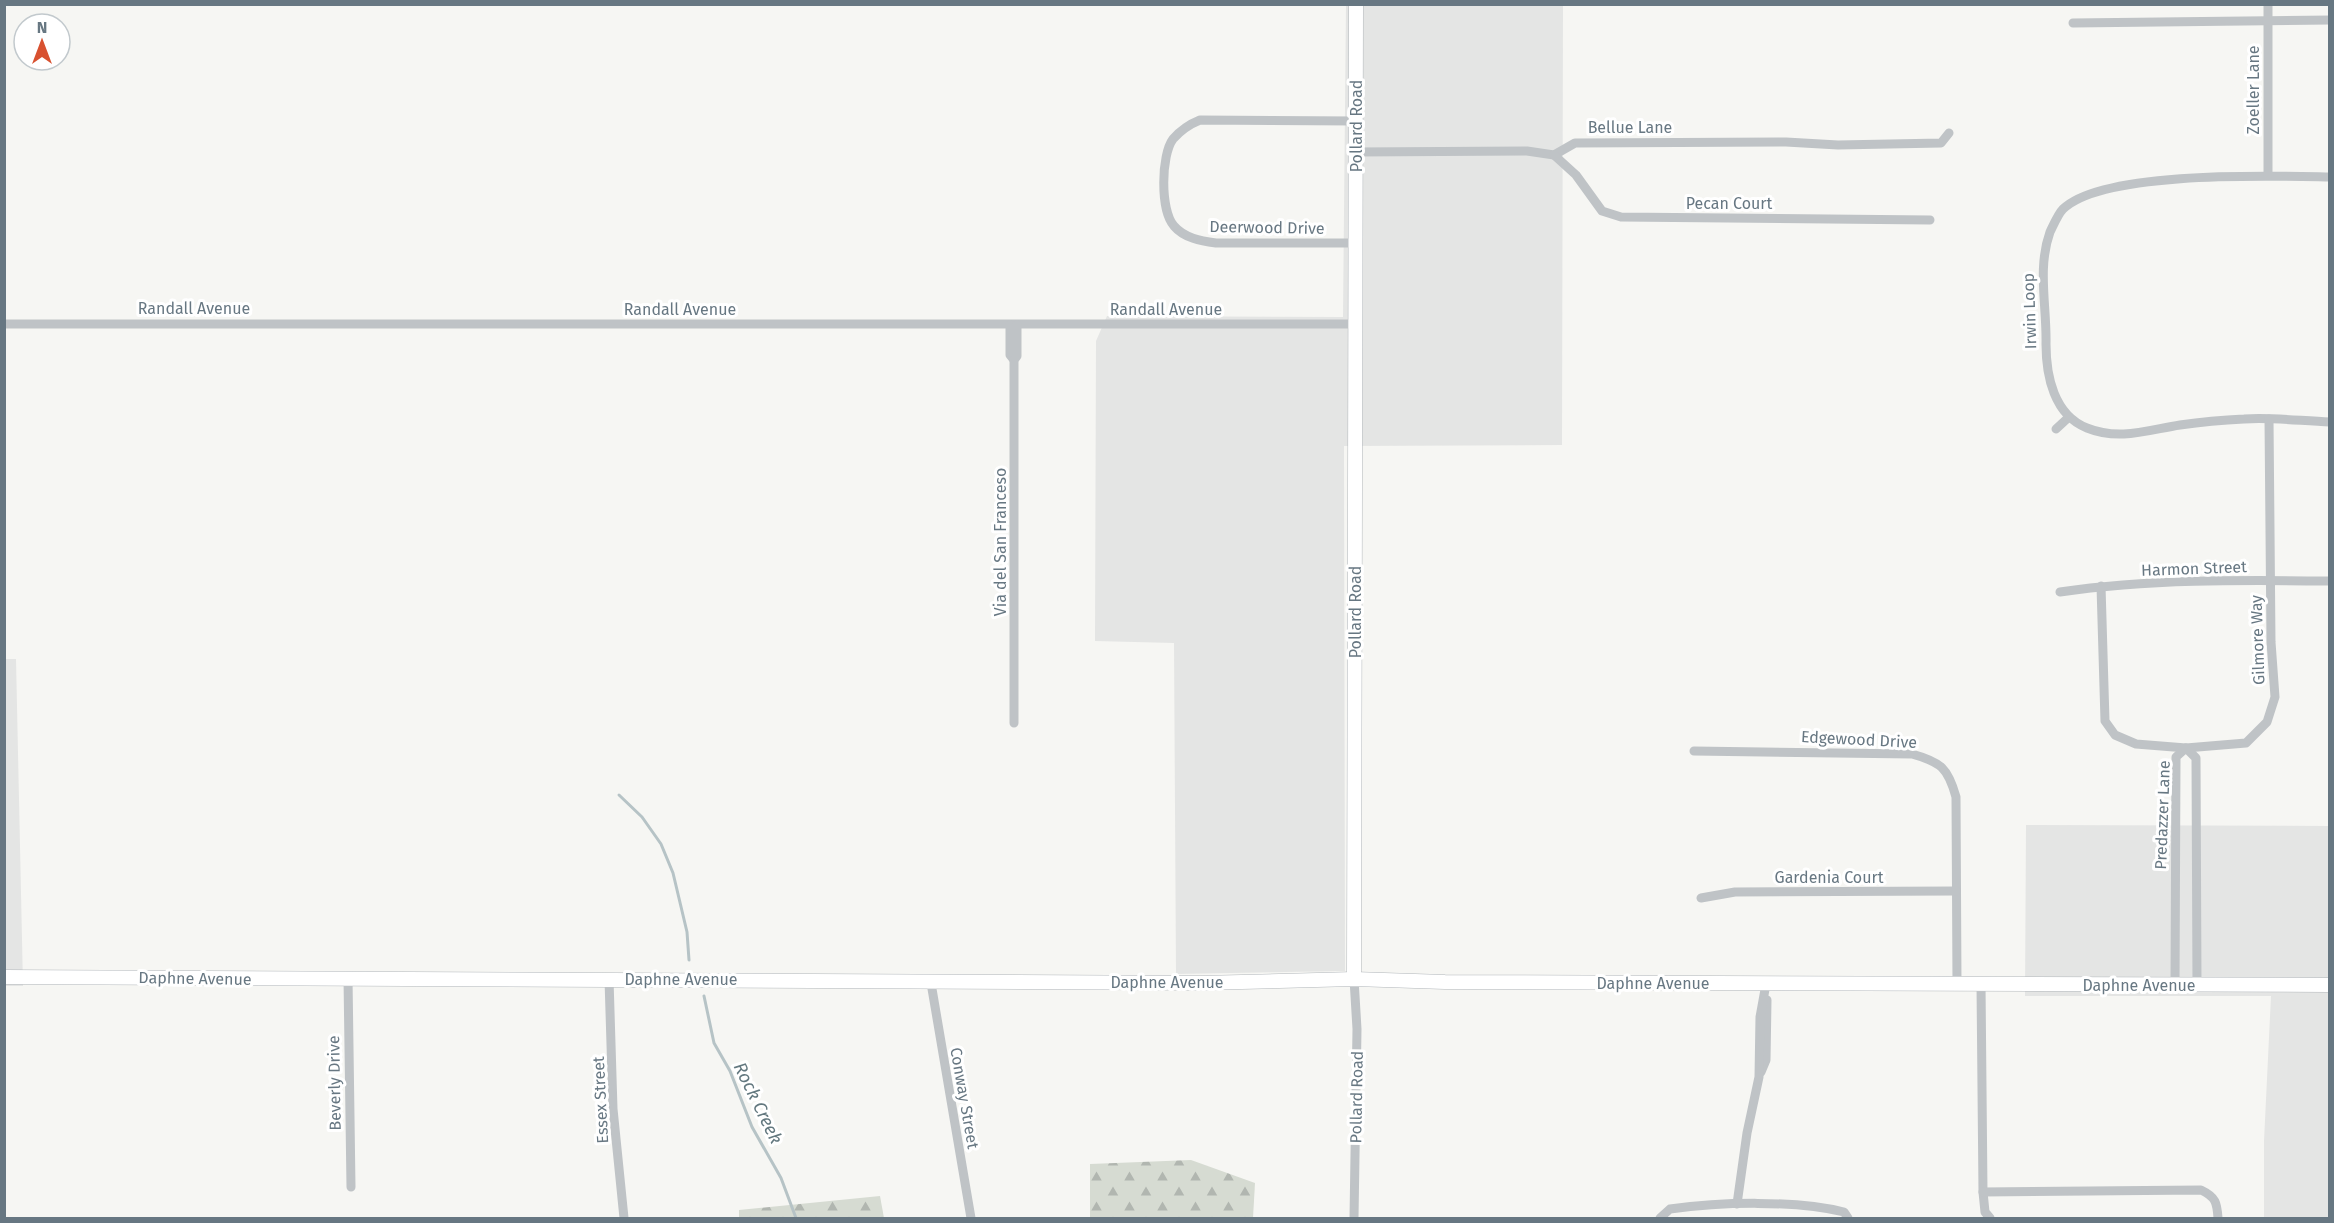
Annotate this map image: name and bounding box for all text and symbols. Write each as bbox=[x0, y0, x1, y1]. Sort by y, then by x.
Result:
north arrow bbox=[12, 12, 72, 72]
text: N bbox=[37, 18, 47, 37]
street label: Zoeller Lane bbox=[2244, 45, 2263, 135]
street label: Pollard Road bbox=[1347, 80, 1366, 172]
street label: Bellue Lane bbox=[1588, 118, 1672, 137]
street label: Pecan Court bbox=[1686, 194, 1773, 213]
street label: Deerwood Drive bbox=[1209, 217, 1325, 238]
street label: Irwin Loop bbox=[2019, 273, 2040, 349]
street label: Randall Avenue bbox=[138, 299, 250, 318]
street label: Randall Avenue bbox=[624, 300, 736, 319]
street label: Randall Avenue bbox=[1110, 300, 1222, 319]
street label: Via del San Franceso bbox=[991, 468, 1010, 616]
street label: Harmon Street bbox=[2141, 557, 2247, 580]
street label: Pollard Road bbox=[1346, 566, 1365, 658]
street label: Gilmore Way bbox=[2246, 595, 2269, 685]
street label: Edgewood Drive bbox=[1801, 727, 1917, 752]
street label: Predazzer Lane bbox=[2151, 760, 2174, 870]
street label: Gardenia Court bbox=[1775, 868, 1884, 887]
street label: Daphne Avenue bbox=[138, 968, 252, 989]
street label: Daphne Avenue bbox=[624, 970, 738, 989]
street label: Daphne Avenue bbox=[1110, 973, 1224, 992]
street label: Daphne Avenue bbox=[1596, 974, 1710, 993]
street label: Daphne Avenue bbox=[2082, 976, 2196, 995]
street label: Beverly Drive bbox=[324, 1035, 345, 1131]
street label: Conway Street bbox=[946, 1046, 983, 1150]
street label: Pollard Road bbox=[1346, 1051, 1367, 1143]
street label: Essex Street bbox=[589, 1056, 612, 1144]
water label: Rock Creek bbox=[729, 1059, 787, 1148]

